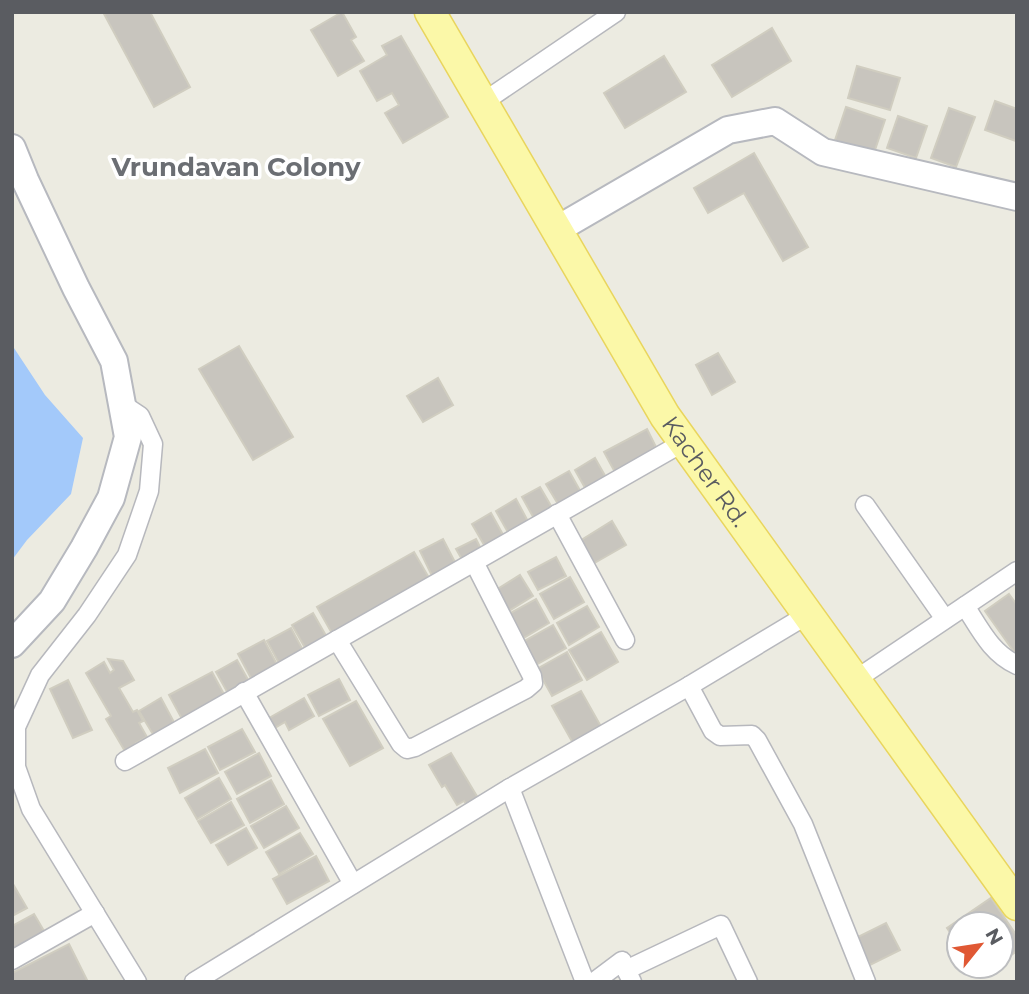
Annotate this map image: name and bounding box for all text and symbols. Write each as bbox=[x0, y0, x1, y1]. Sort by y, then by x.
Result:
district label: Vrundavan Colony bbox=[110, 151, 361, 183]
street label: Kacher Rd. bbox=[656, 410, 755, 532]
north arrow bbox=[945, 910, 1015, 980]
text: N bbox=[980, 924, 1008, 949]

